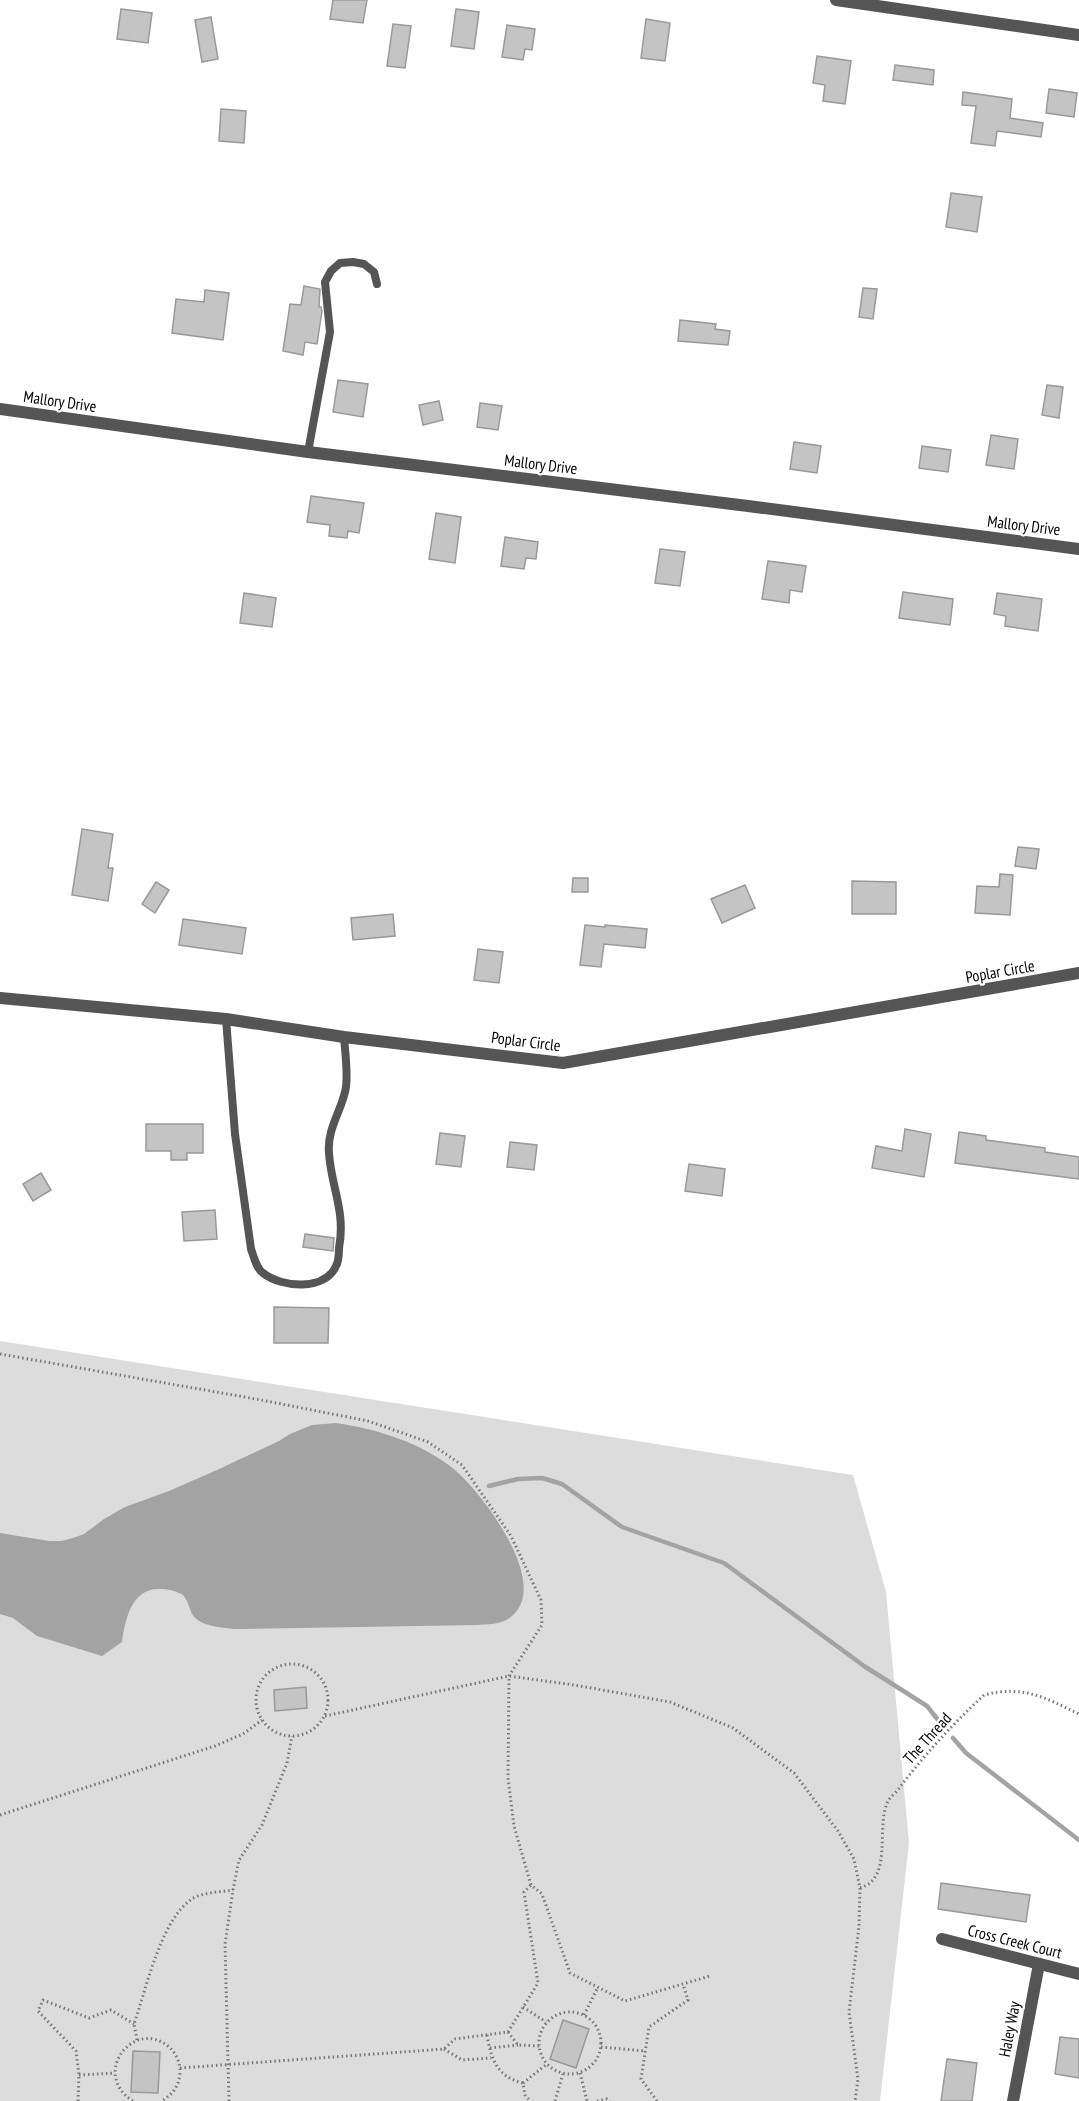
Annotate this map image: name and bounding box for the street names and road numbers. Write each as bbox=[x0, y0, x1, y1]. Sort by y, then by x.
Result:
street label: Mallory Drive bbox=[22, 386, 98, 416]
street label: Mallory Drive bbox=[503, 450, 579, 478]
street label: Mallory Drive bbox=[986, 511, 1062, 539]
street label: Poplar Circle bbox=[964, 955, 1036, 987]
street label: Poplar Circle bbox=[490, 1027, 562, 1055]
street label: The Thread bbox=[899, 1708, 955, 1768]
street label: Cross Creek Court bbox=[966, 1920, 1065, 1963]
street label: Haley Way bbox=[994, 1999, 1024, 2059]

